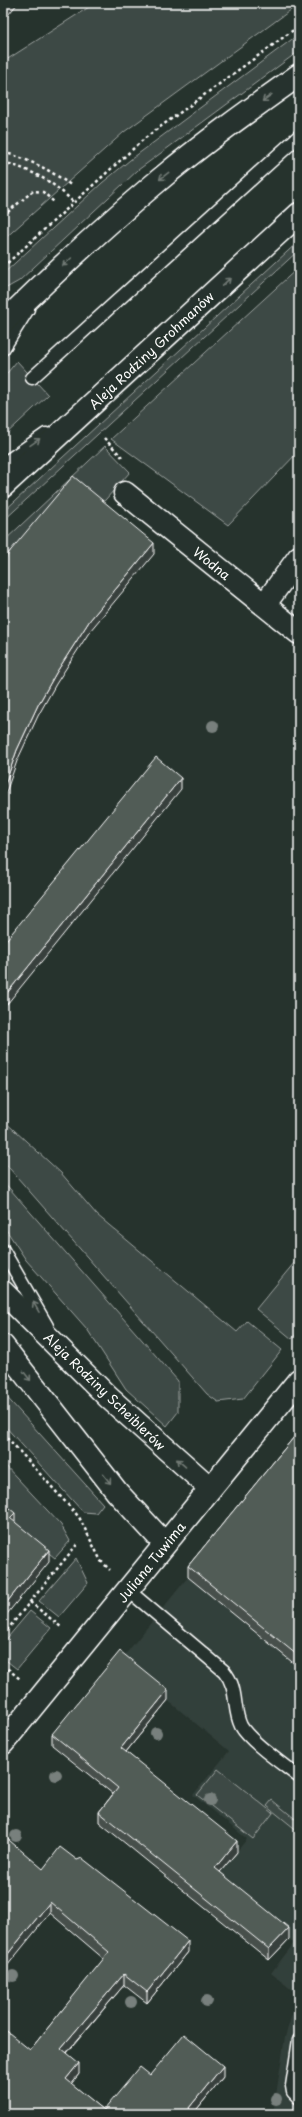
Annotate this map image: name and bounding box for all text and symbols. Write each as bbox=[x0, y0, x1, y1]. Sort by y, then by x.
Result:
one-way arrow bbox=[262, 93, 273, 102]
one-way arrow bbox=[158, 172, 169, 180]
one-way arrow bbox=[61, 258, 72, 267]
one-way arrow bbox=[221, 277, 231, 286]
street label: Aleja Rodziny Grohmanów bbox=[84, 287, 218, 413]
one-way arrow bbox=[29, 438, 40, 446]
street label: Wodna bbox=[189, 542, 235, 585]
one-way arrow bbox=[32, 1301, 40, 1313]
street label: Aleja Rodziny Scheiblerów bbox=[40, 1328, 170, 1454]
one-way arrow bbox=[23, 1371, 31, 1382]
one-way arrow bbox=[176, 1458, 186, 1467]
one-way arrow bbox=[103, 1473, 111, 1484]
street label: Juliana Tuwima bbox=[112, 1517, 190, 1606]

